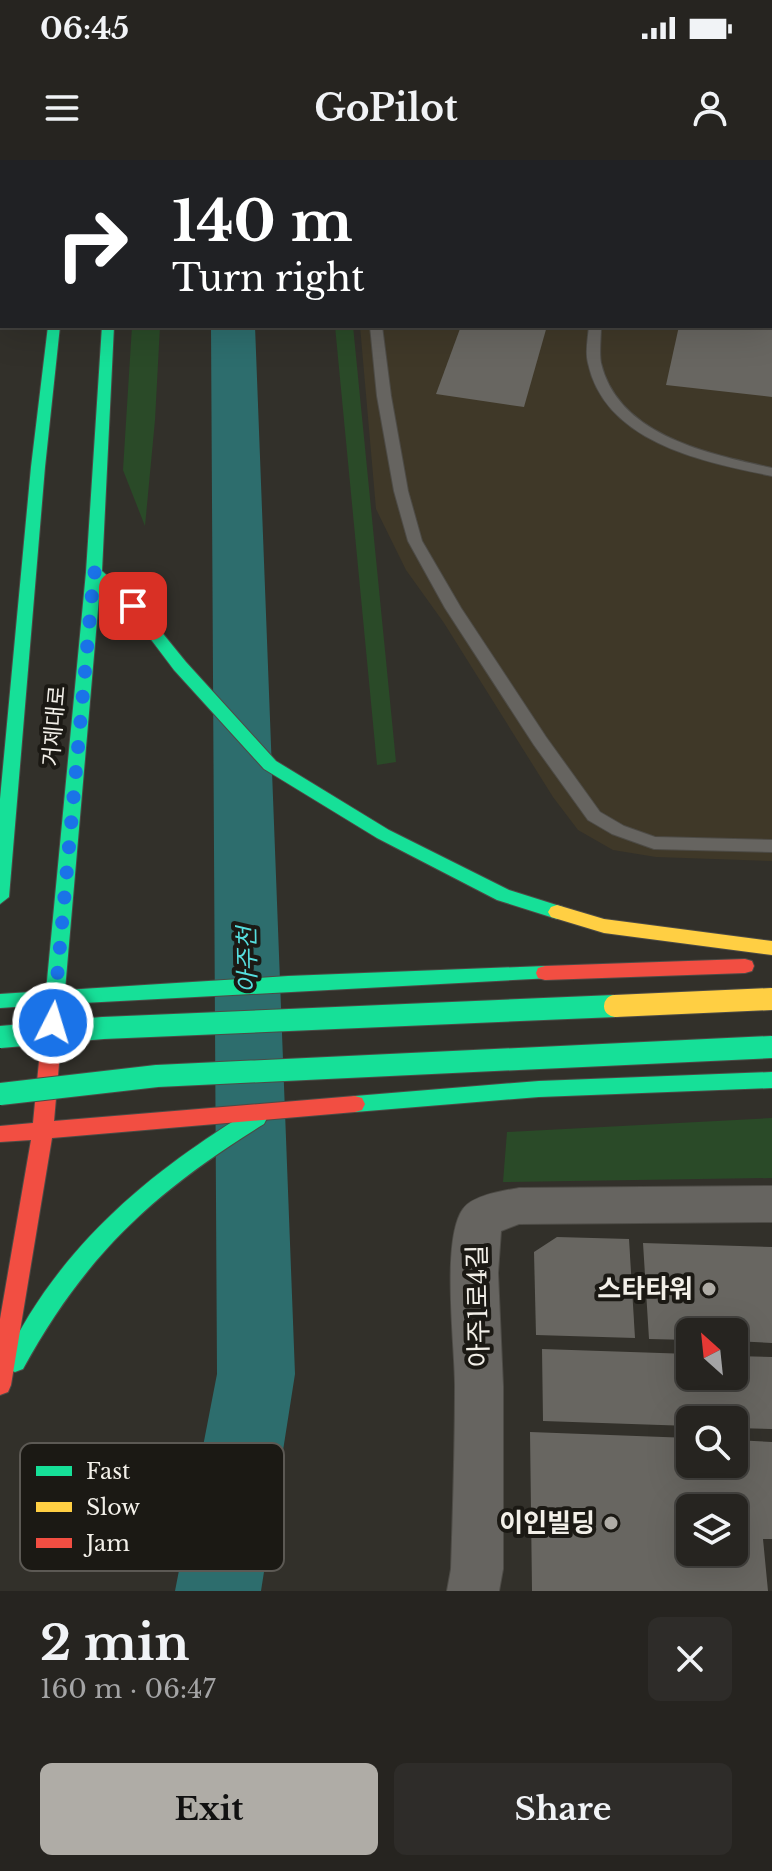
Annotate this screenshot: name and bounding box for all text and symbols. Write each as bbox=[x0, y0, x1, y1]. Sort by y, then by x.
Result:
text: 06:45 bbox=[40, 10, 129, 47]
icon: menu bbox=[40, 86, 84, 130]
text: GoPilot bbox=[314, 86, 458, 131]
icon: person bbox=[688, 86, 732, 130]
text: 140 m bbox=[172, 187, 353, 256]
icon: right bbox=[40, 192, 144, 296]
text: Turn right bbox=[172, 256, 365, 301]
pin bbox=[99, 572, 167, 640]
icon: arrive bbox=[111, 584, 155, 628]
street label: 거제대로 bbox=[37, 684, 71, 768]
water label: 아주천 bbox=[232, 924, 262, 993]
position arrow bbox=[11, 981, 95, 1065]
street label: 아주1로4길 bbox=[461, 1244, 495, 1368]
place label: 스타타워 bbox=[597, 1273, 693, 1305]
marker: 스타타워 bbox=[700, 1280, 718, 1298]
north arrow bbox=[676, 1318, 748, 1390]
map controls bbox=[676, 1318, 748, 1566]
button: search bbox=[676, 1406, 748, 1478]
legend bbox=[20, 1443, 284, 1571]
text: Fast bbox=[86, 1458, 131, 1485]
text: Slow bbox=[86, 1494, 140, 1521]
button: layers bbox=[676, 1494, 748, 1566]
place label: 이인빌딩 bbox=[499, 1507, 595, 1539]
marker: 이인빌딩 bbox=[602, 1514, 620, 1532]
text: Jam bbox=[83, 1530, 130, 1557]
text: 2 min bbox=[40, 1613, 189, 1673]
button: close bbox=[648, 1617, 732, 1701]
text: 160 m · 06:47 bbox=[40, 1673, 216, 1705]
button: Exit bbox=[40, 1763, 378, 1855]
button: Share bbox=[394, 1763, 732, 1855]

